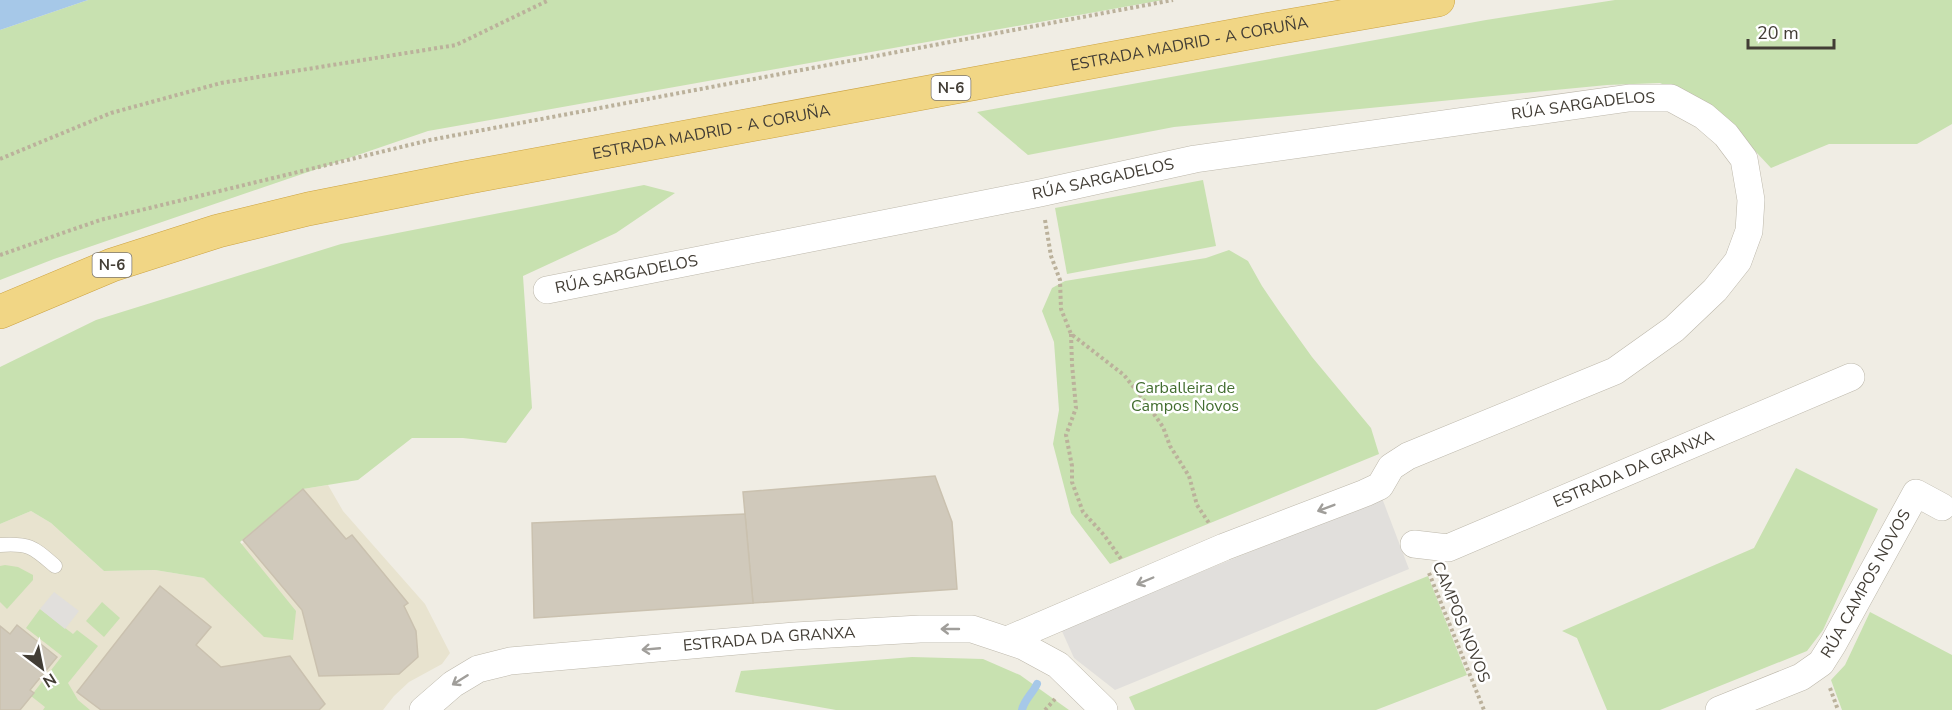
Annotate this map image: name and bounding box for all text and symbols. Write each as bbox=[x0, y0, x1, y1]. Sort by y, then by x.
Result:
street label: ESTRADA MADRID - A CORUÑA bbox=[1068, 12, 1310, 77]
scale bar bbox=[1748, 12, 1834, 50]
text: 20 m bbox=[1757, 21, 1799, 45]
road number: N-6 bbox=[932, 76, 970, 100]
street label: RÚA SARGADELOS bbox=[1510, 86, 1655, 125]
street label: ESTRADA MADRID - A CORUÑA bbox=[591, 99, 832, 165]
street label: RÚA SARGADELOS bbox=[1030, 153, 1176, 205]
street label: RÚA SARGADELOS bbox=[553, 250, 700, 299]
road number: N-6 bbox=[92, 253, 132, 277]
park label: Carballeira de Campos Novos bbox=[1131, 377, 1239, 417]
street label: ESTRADA DA GRANXA bbox=[1550, 425, 1718, 513]
one-way arrow bbox=[1317, 504, 1336, 515]
street label: RÚA CAMPOS NOVOS bbox=[1816, 505, 1916, 662]
street label: CAMPOS NOVOS bbox=[1427, 558, 1495, 686]
one-way arrow bbox=[1136, 576, 1155, 587]
street label: ESTRADA DA GRANXA bbox=[682, 622, 856, 657]
one-way arrow bbox=[940, 623, 960, 635]
north arrow bbox=[12, 638, 72, 698]
one-way arrow bbox=[641, 644, 661, 655]
text: N bbox=[39, 667, 60, 692]
one-way arrow bbox=[452, 674, 469, 686]

